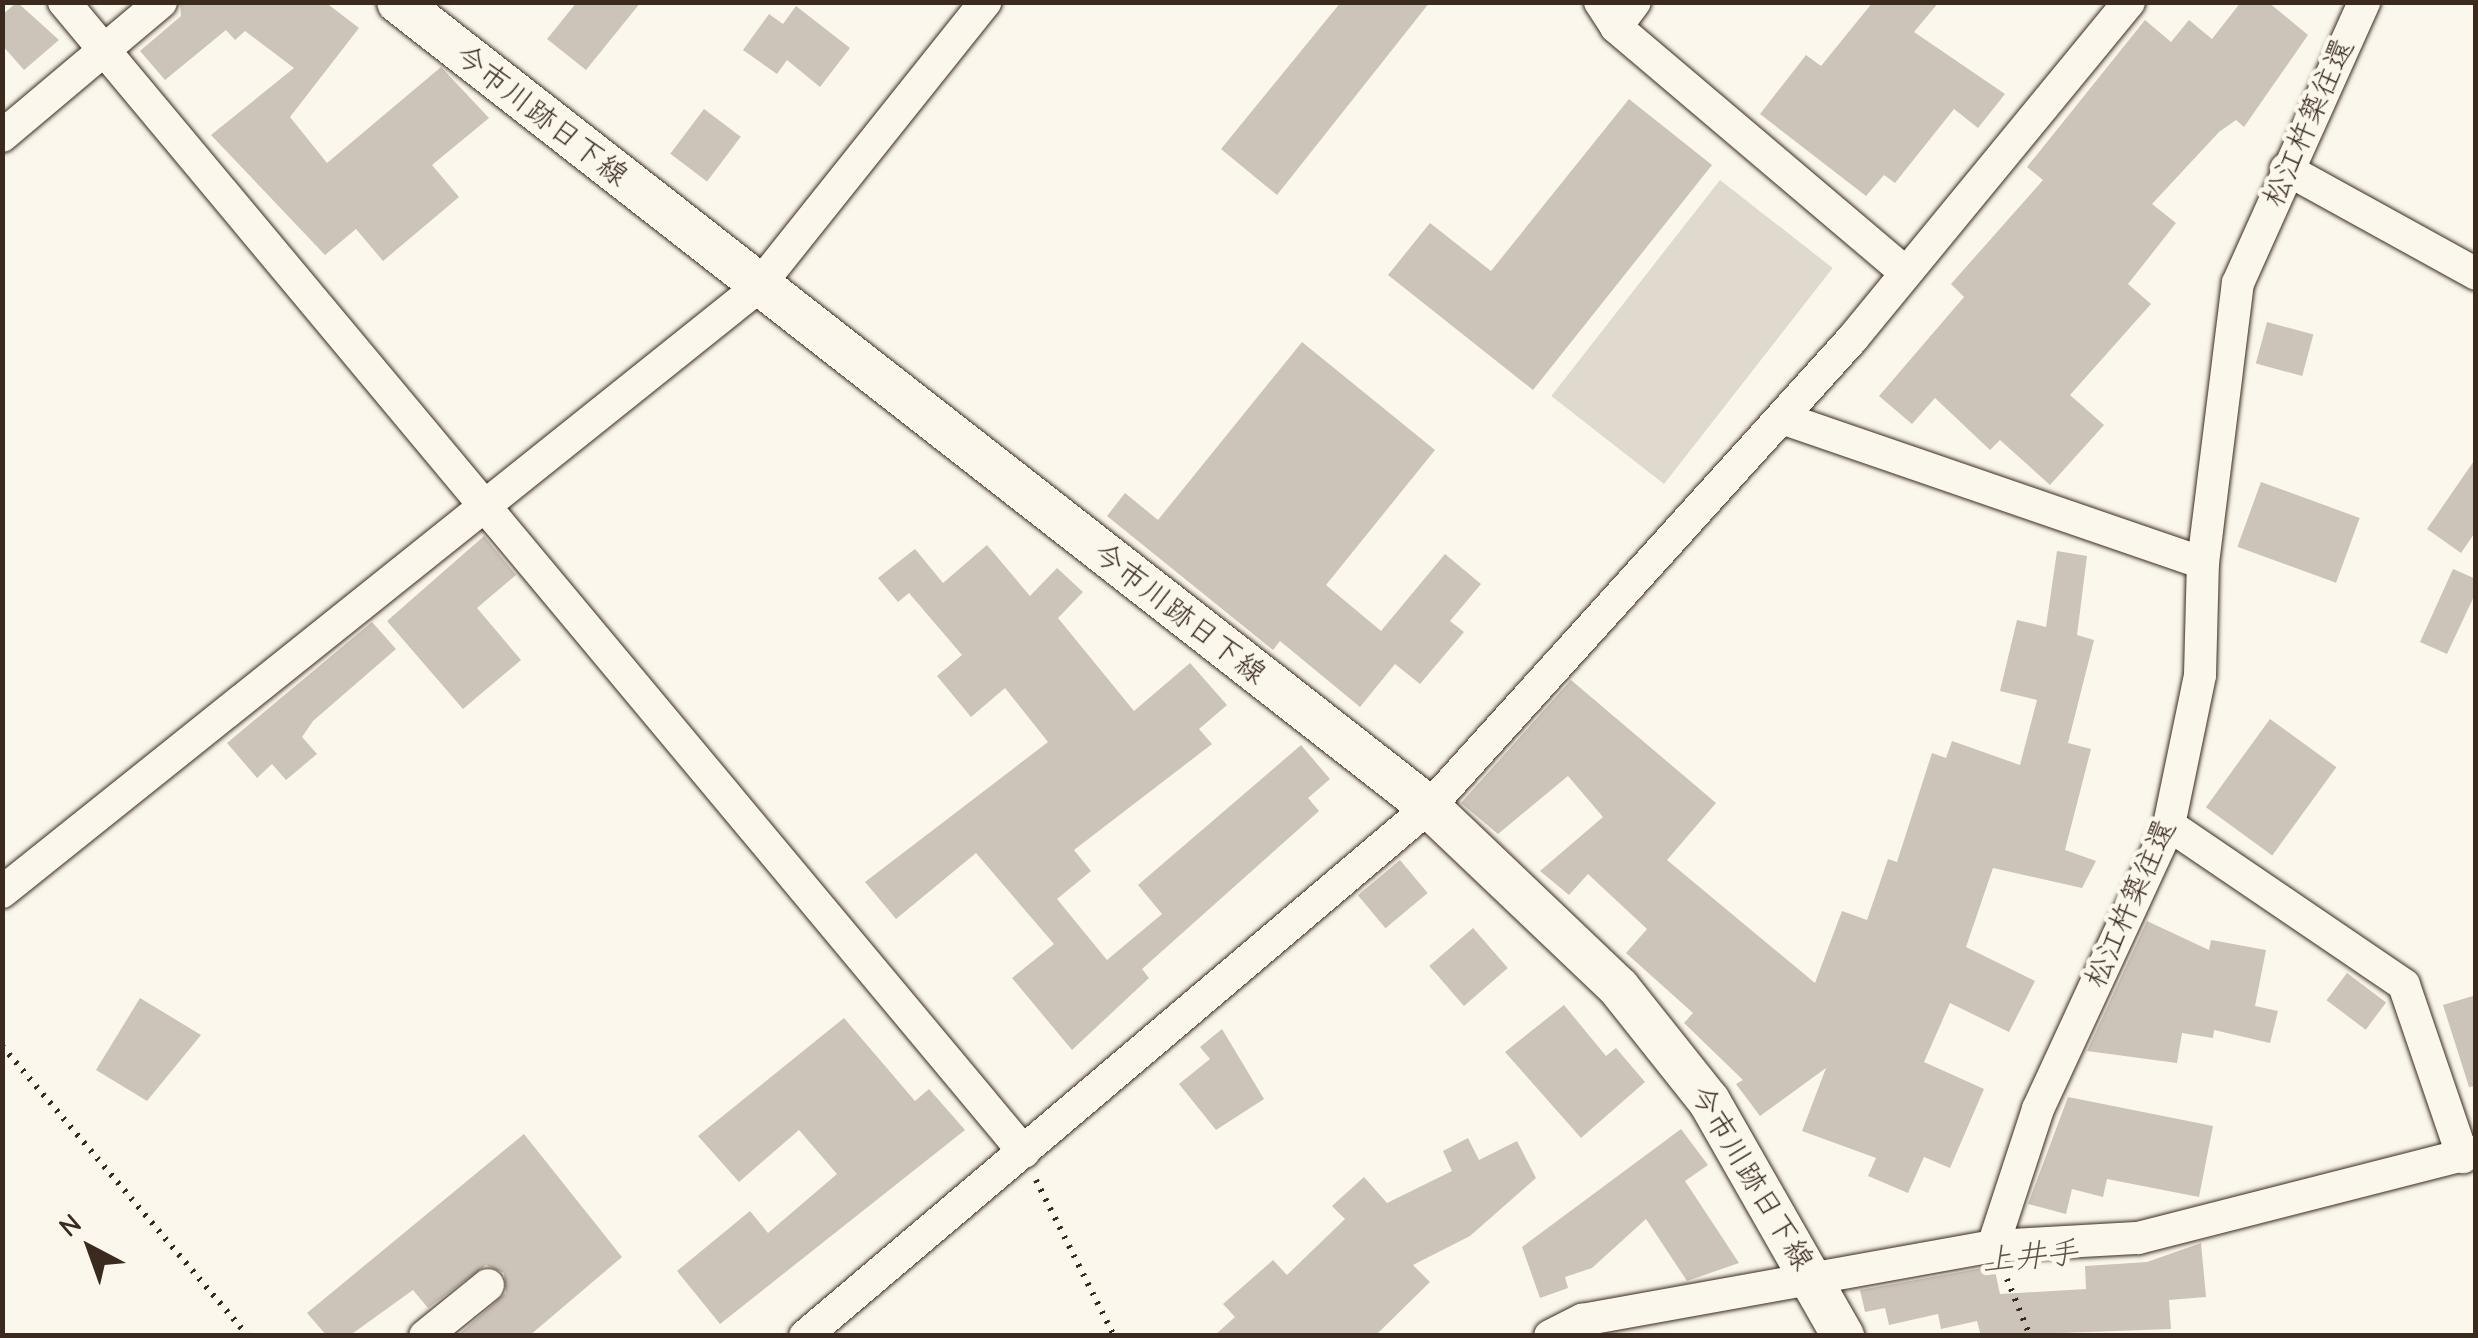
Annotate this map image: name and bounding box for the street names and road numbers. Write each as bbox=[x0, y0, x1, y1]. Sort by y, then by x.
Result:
street label: 松江杵築往還 bbox=[2256, 33, 2362, 213]
street label: 今市川跡日下線 bbox=[447, 37, 635, 195]
street label: 今市川跡日下線 bbox=[1085, 535, 1273, 693]
street label: 松江杵築往還 bbox=[2078, 814, 2184, 994]
street label: 今市川跡日下線 bbox=[1681, 1079, 1821, 1277]

